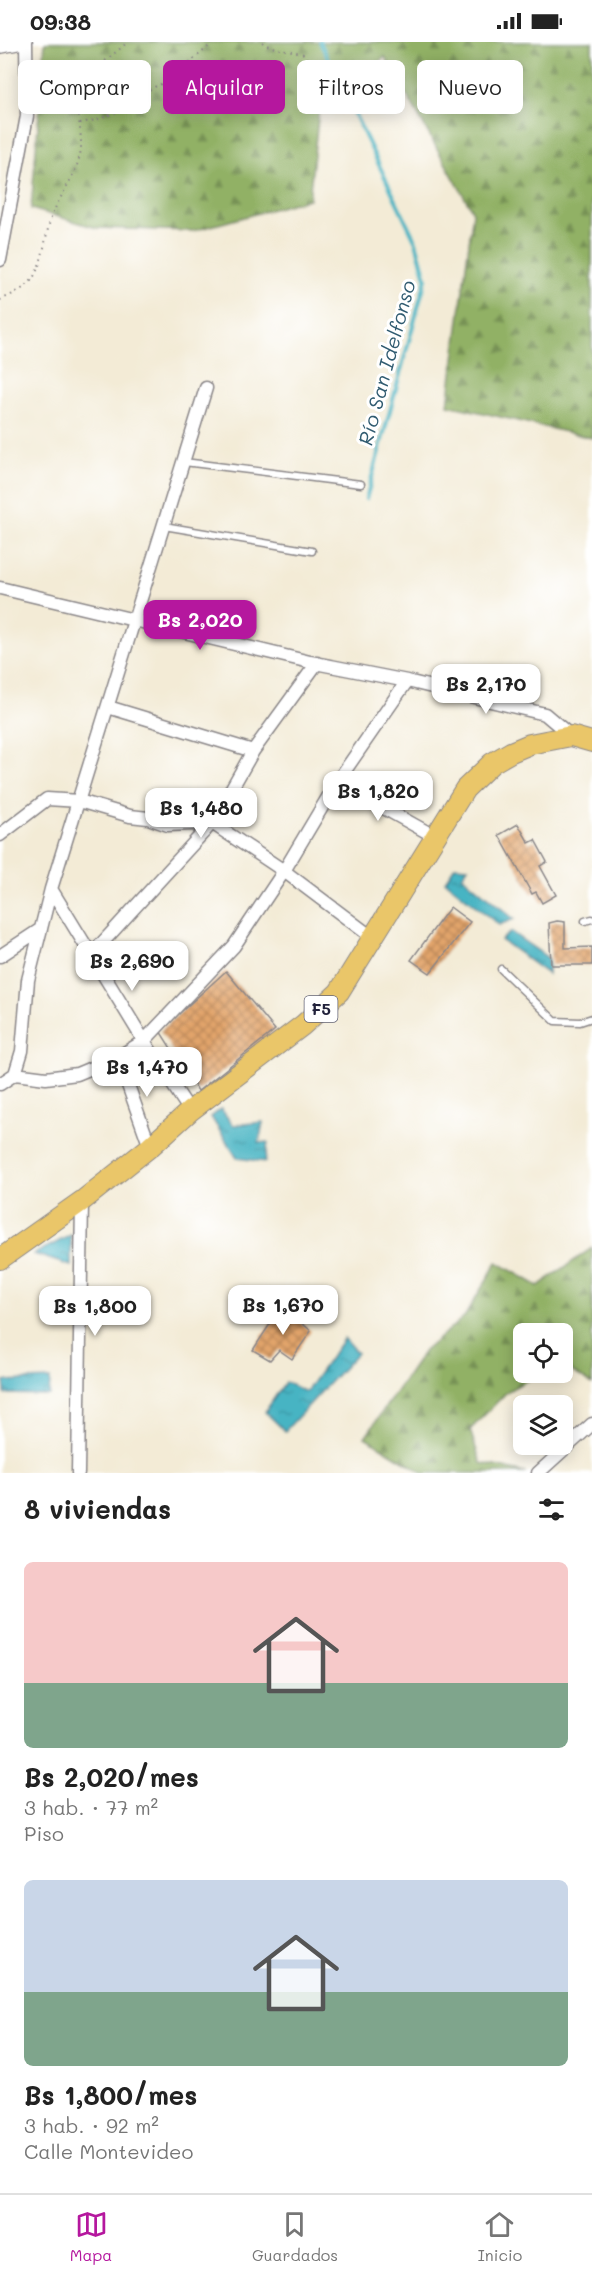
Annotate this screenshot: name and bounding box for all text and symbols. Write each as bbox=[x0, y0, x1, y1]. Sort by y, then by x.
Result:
text: 09:38 bbox=[30, 7, 91, 36]
chip: Comprar bbox=[18, 60, 151, 114]
chip: Alquilar bbox=[163, 60, 285, 114]
chip: Filtros bbox=[297, 60, 405, 114]
chip: Nuevo bbox=[417, 60, 523, 114]
water label: Río San Idelfonso bbox=[352, 277, 421, 448]
pin: Bs 2,020 bbox=[138, 600, 262, 651]
text: Bs 2,020 bbox=[158, 606, 242, 632]
pin: Bs 2,170 bbox=[424, 664, 548, 715]
text: Bs 2,170 bbox=[446, 670, 526, 696]
pin: Bs 1,820 bbox=[316, 771, 440, 822]
text: Bs 1,820 bbox=[337, 777, 419, 803]
pin: Bs 1,480 bbox=[139, 788, 263, 839]
text: Bs 1,480 bbox=[159, 794, 243, 820]
pin: Bs 2,690 bbox=[70, 941, 194, 992]
text: Bs 2,690 bbox=[89, 947, 175, 973]
road number: F5 bbox=[304, 996, 338, 1022]
pin: Bs 1,470 bbox=[85, 1047, 209, 1098]
text: Bs 1,470 bbox=[106, 1053, 188, 1079]
pin: Bs 1,670 bbox=[221, 1285, 345, 1336]
pin: Bs 1,800 bbox=[33, 1286, 157, 1337]
text: Bs 1,670 bbox=[242, 1291, 324, 1317]
text: Bs 1,800 bbox=[53, 1292, 137, 1318]
map controls bbox=[513, 1323, 573, 1455]
button: locate bbox=[513, 1323, 573, 1383]
button: layers bbox=[513, 1395, 573, 1455]
text: 8 viviendas bbox=[24, 1492, 171, 1526]
icon: filters bbox=[535, 1493, 568, 1526]
icon: home bbox=[242, 1601, 350, 1709]
text: Bs 2,020/mes bbox=[24, 1760, 199, 1794]
text: 3 hab. · 77 m² bbox=[24, 1794, 158, 1820]
text: Piso bbox=[24, 1820, 64, 1846]
icon: home bbox=[242, 1919, 350, 2027]
text: Bs 1,800/mes bbox=[24, 2078, 197, 2112]
text: 3 hab. · 92 m² bbox=[24, 2112, 159, 2138]
text: Calle Montevideo bbox=[24, 2138, 193, 2164]
tab: Mapa bbox=[70, 2208, 112, 2265]
tab: Guardados bbox=[252, 2208, 338, 2265]
tab: Inicio bbox=[478, 2208, 522, 2265]

